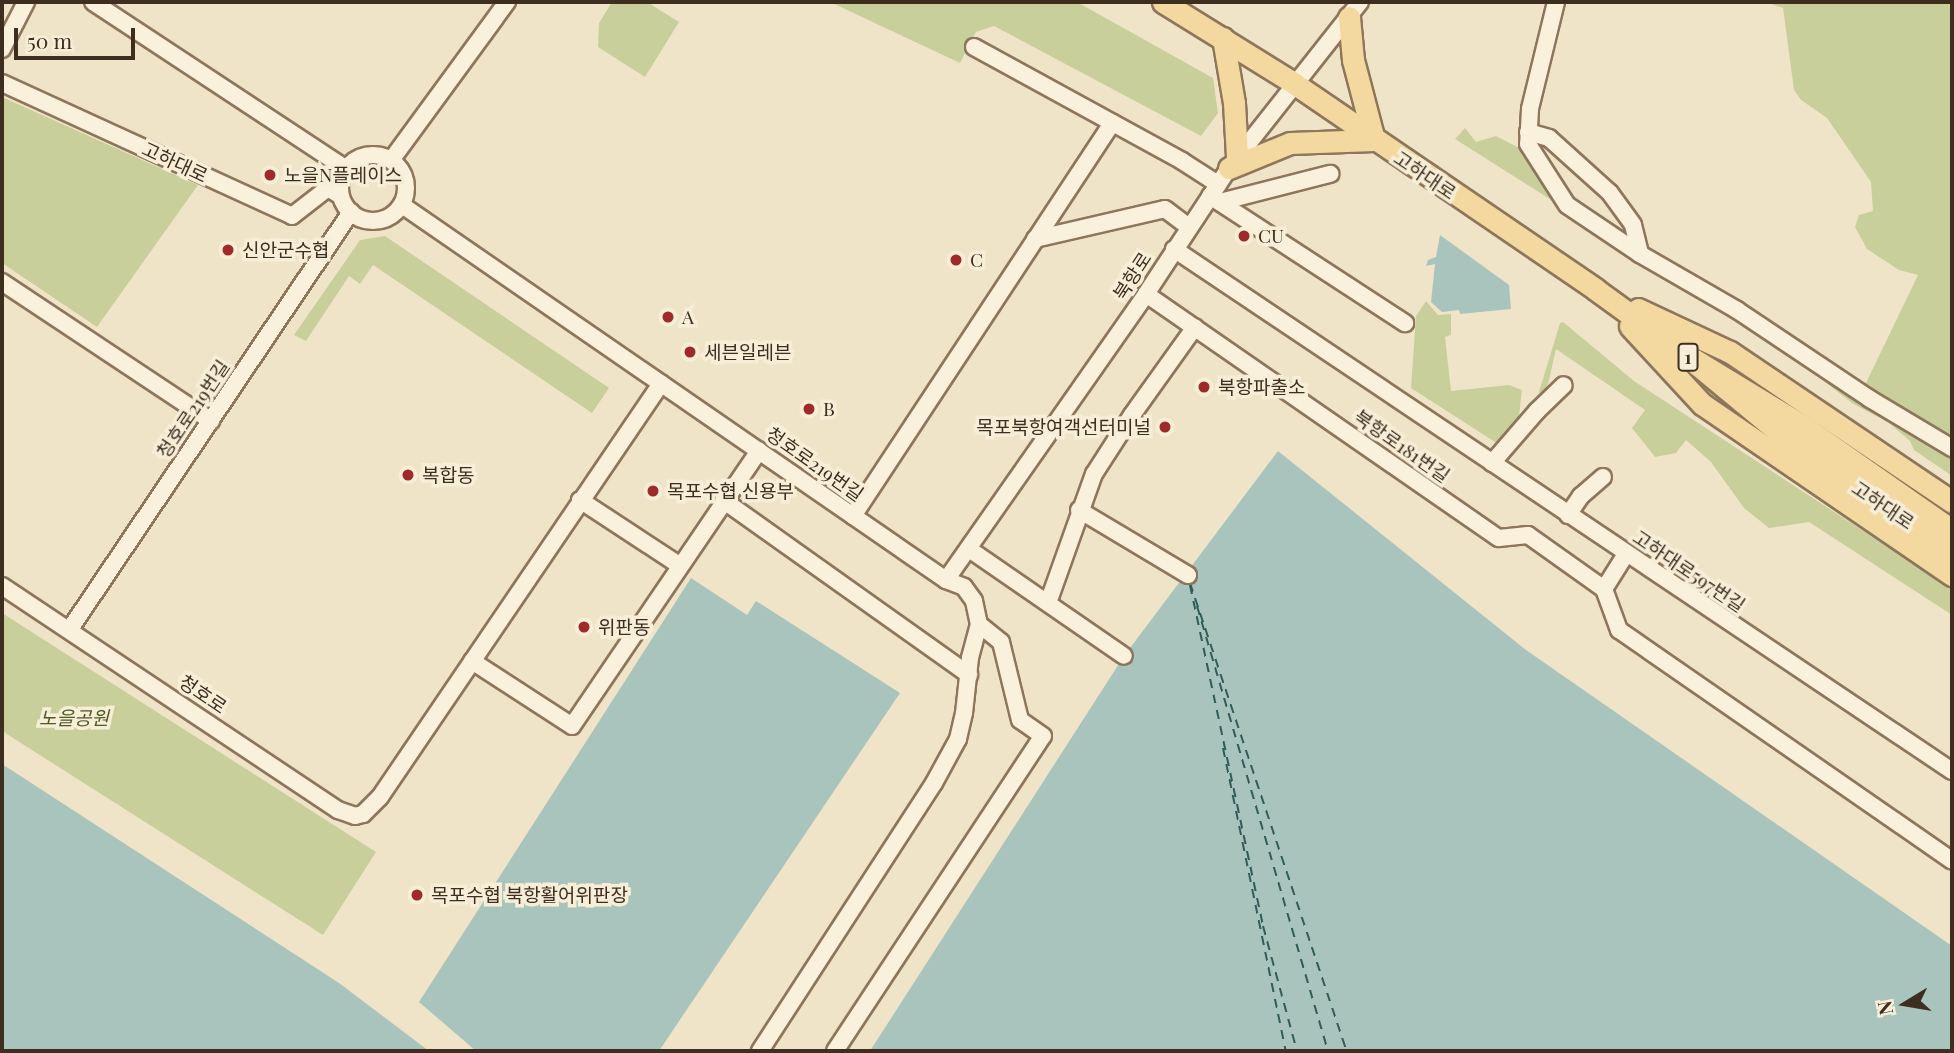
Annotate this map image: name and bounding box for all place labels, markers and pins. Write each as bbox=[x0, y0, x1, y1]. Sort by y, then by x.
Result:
place label: 노을N플레이스 bbox=[284, 164, 402, 186]
marker: 노을N플레이스 bbox=[262, 167, 278, 183]
place label: CU bbox=[1258, 225, 1284, 247]
marker: CU bbox=[1236, 228, 1252, 244]
place label: 신안군수협 bbox=[242, 239, 329, 261]
marker: 신안군수협 bbox=[220, 242, 236, 258]
place label: C bbox=[970, 249, 983, 271]
marker: C bbox=[948, 252, 964, 268]
place label: A bbox=[682, 306, 694, 328]
marker: A bbox=[660, 309, 676, 325]
place label: 세븐일레븐 bbox=[704, 341, 791, 363]
marker: 세븐일레븐 bbox=[682, 344, 698, 360]
place label: 북항파출소 bbox=[1218, 376, 1305, 398]
marker: 북항파출소 bbox=[1196, 379, 1212, 395]
place label: B bbox=[823, 398, 835, 420]
marker: B bbox=[801, 401, 817, 417]
place label: 목포북항여객선터미널 bbox=[976, 416, 1151, 438]
marker: 목포북항여객선터미널 bbox=[1157, 419, 1173, 435]
place label: 복합동 bbox=[422, 464, 474, 486]
marker: 복합동 bbox=[400, 467, 416, 483]
place label: 목포수협 신용부 bbox=[667, 480, 794, 502]
marker: 목포수협 신용부 bbox=[645, 483, 661, 499]
place label: 위판동 bbox=[598, 616, 650, 638]
marker: 위판동 bbox=[576, 619, 592, 635]
place label: 목포수협 북항활어위판장 bbox=[431, 884, 628, 906]
marker: 목포수협 북항활어위판장 bbox=[409, 887, 425, 903]

